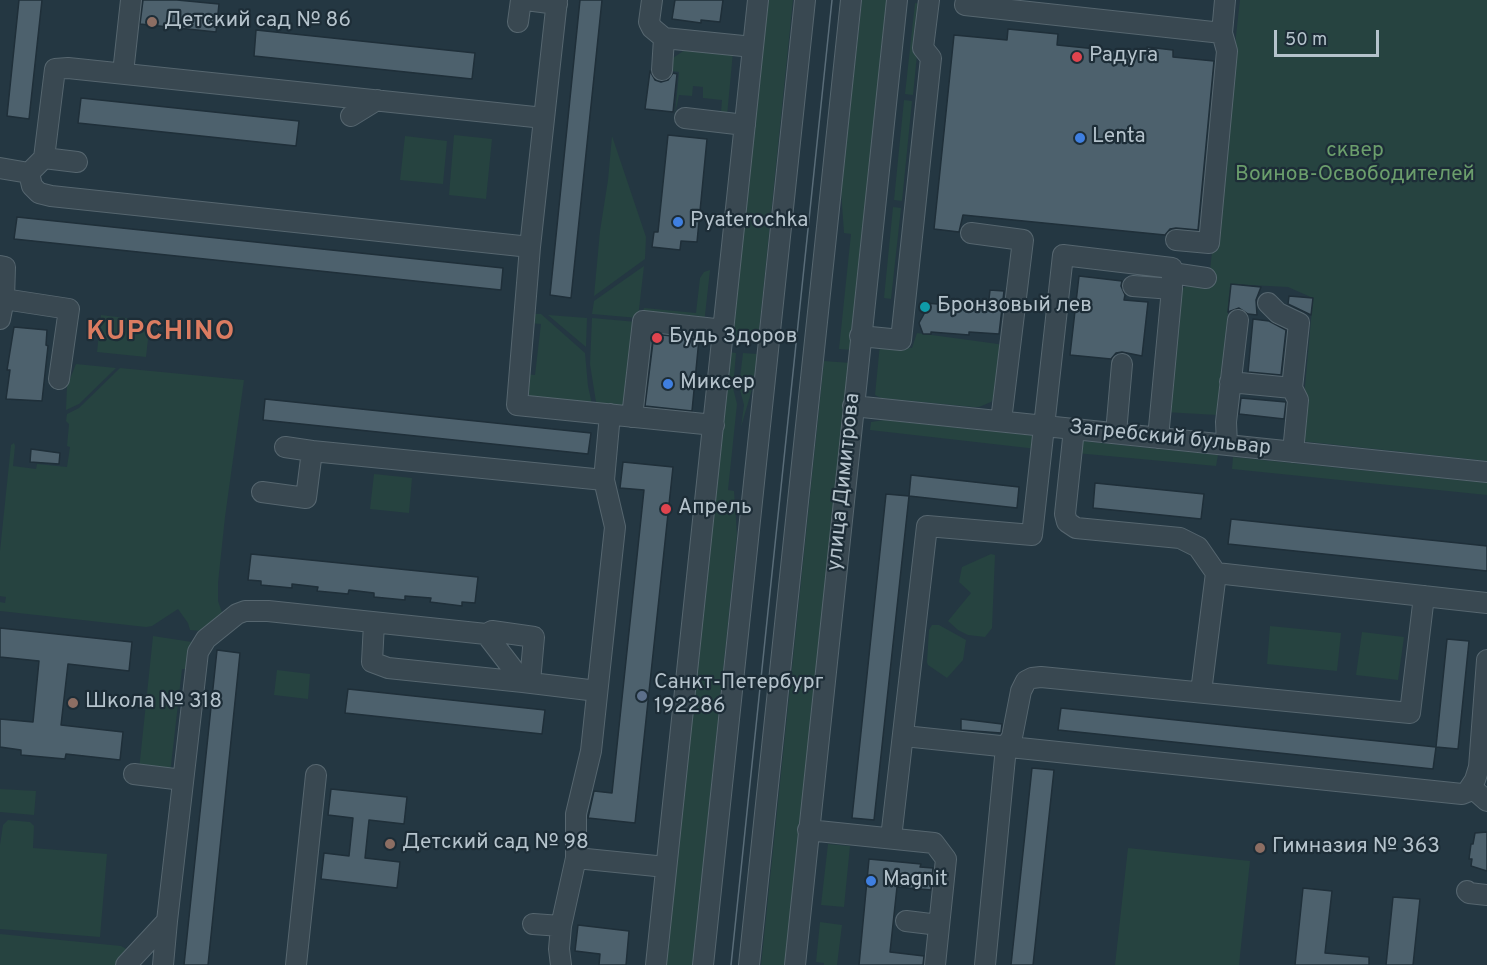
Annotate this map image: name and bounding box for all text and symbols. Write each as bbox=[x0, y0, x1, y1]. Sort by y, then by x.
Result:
place label: Детский сад № 86 bbox=[164, 9, 351, 35]
marker: Детский сад № 86 bbox=[145, 15, 159, 29]
scale bar bbox=[1277, 18, 1382, 56]
text: 50 m bbox=[1285, 29, 1327, 52]
place label: Радуга bbox=[1089, 44, 1158, 70]
marker: Радуга bbox=[1070, 50, 1084, 64]
place label: Lenta bbox=[1092, 125, 1146, 151]
marker: Lenta bbox=[1073, 131, 1087, 145]
park label: сквер Воинов-Освободителей bbox=[1235, 139, 1475, 189]
place label: Pyaterochka bbox=[690, 209, 808, 235]
marker: Pyaterochka bbox=[671, 215, 685, 229]
place label: Бронзовый лев bbox=[937, 294, 1092, 320]
marker: Бронзовый лев bbox=[918, 300, 932, 314]
district label: KUPCHINO bbox=[86, 318, 236, 350]
place label: Будь Здоров bbox=[669, 325, 797, 351]
marker: Будь Здоров bbox=[650, 331, 664, 345]
place label: Миксер bbox=[680, 371, 755, 397]
marker: Миксер bbox=[661, 377, 675, 391]
street label: улица Димитрова bbox=[823, 392, 867, 572]
street label: Загребский бульвар bbox=[1068, 416, 1272, 462]
place label: Апрель bbox=[678, 496, 752, 522]
marker: Апрель bbox=[659, 502, 673, 516]
place label: Санкт-Петербург 192286 bbox=[654, 671, 824, 721]
marker: Санкт-Петербург 192286 bbox=[635, 689, 649, 703]
place label: Школа № 318 bbox=[85, 690, 222, 716]
marker: Школа № 318 bbox=[66, 696, 80, 710]
place label: Детский сад № 98 bbox=[402, 831, 589, 857]
place label: Гимназия № 363 bbox=[1272, 835, 1440, 861]
marker: Детский сад № 98 bbox=[383, 837, 397, 851]
marker: Гимназия № 363 bbox=[1253, 841, 1267, 855]
place label: Magnit bbox=[883, 868, 948, 894]
marker: Magnit bbox=[864, 874, 878, 888]

